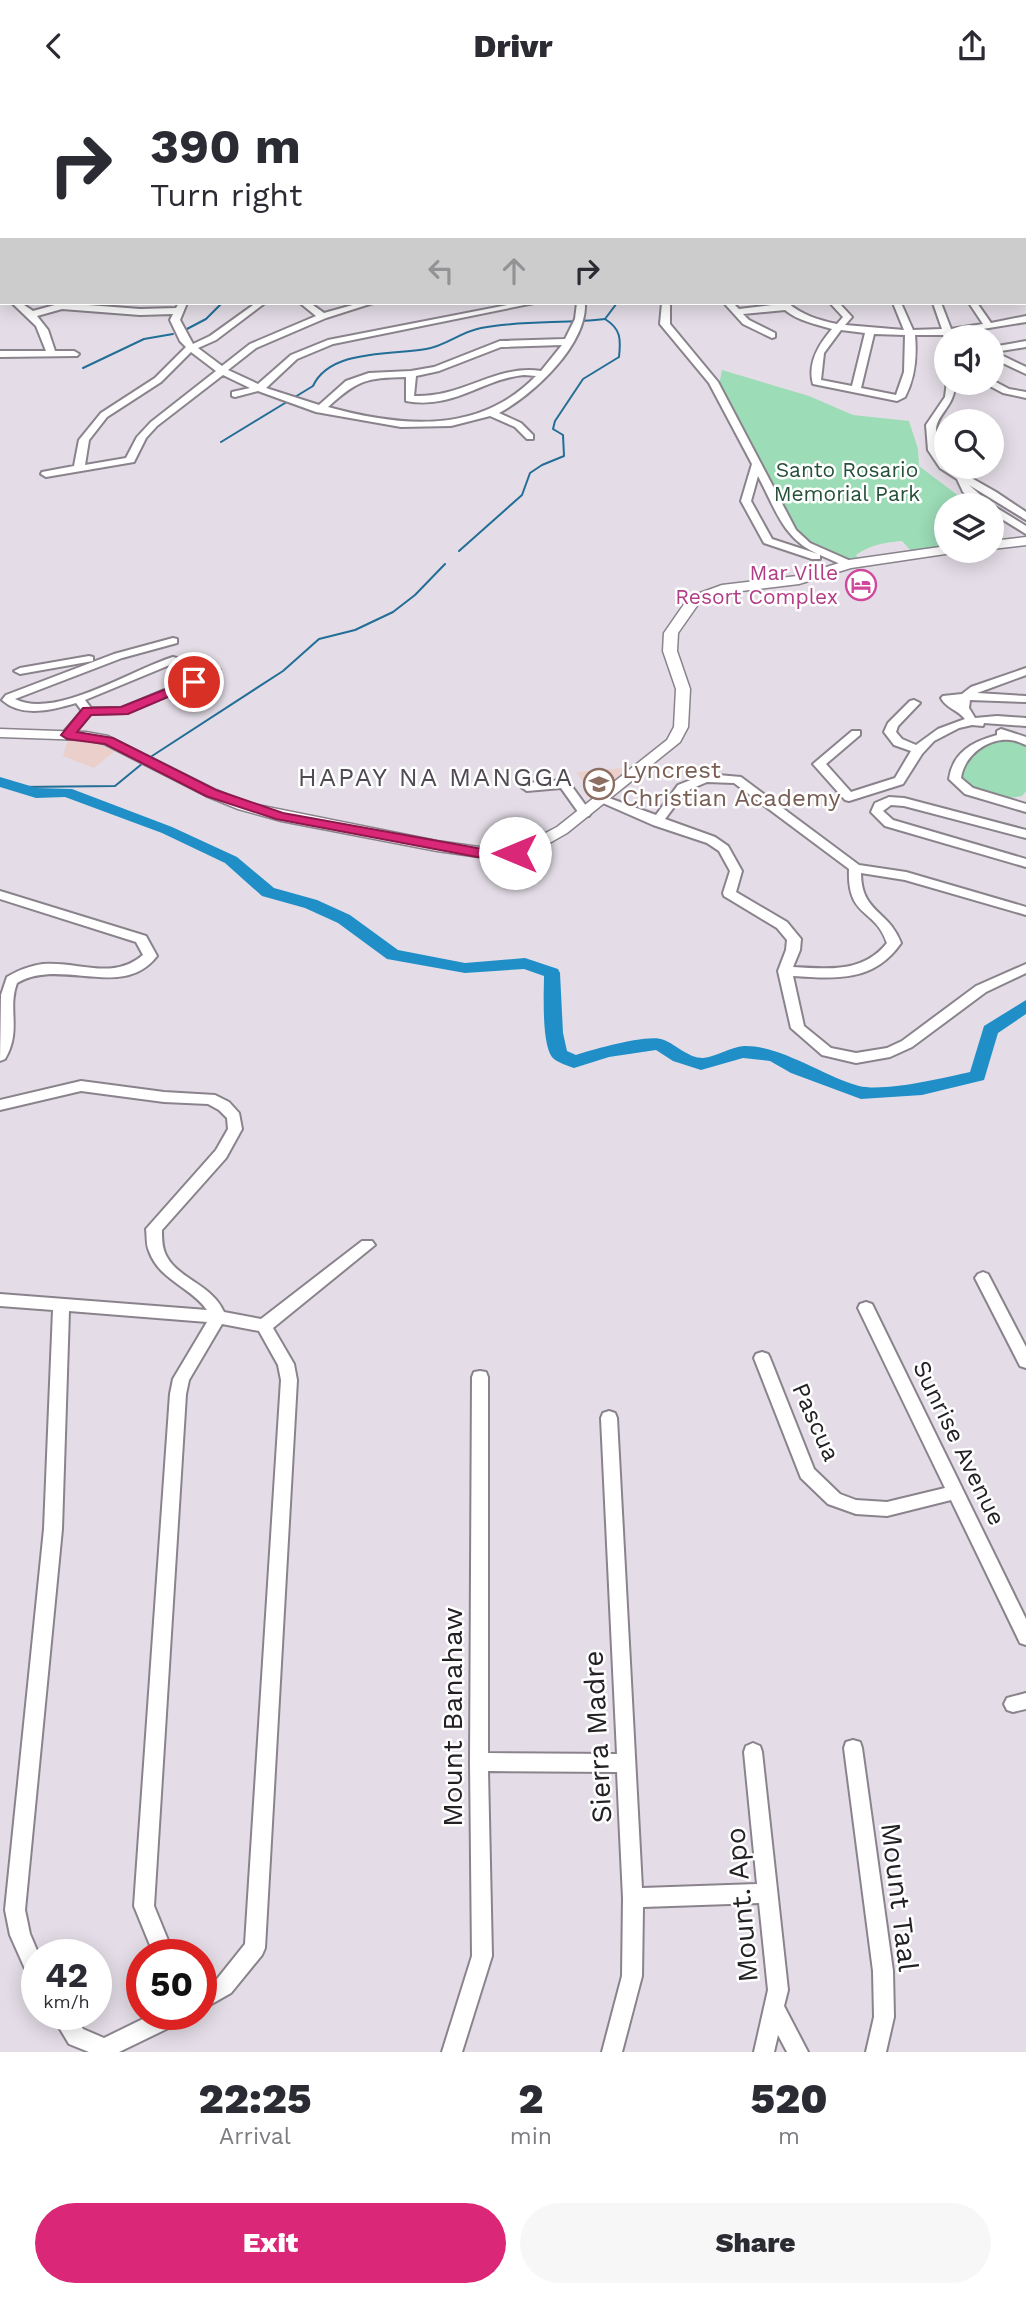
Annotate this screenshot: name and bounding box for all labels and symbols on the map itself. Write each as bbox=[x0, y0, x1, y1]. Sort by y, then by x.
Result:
park label: Santo Rosario Memorial Park bbox=[774, 457, 920, 506]
place label: Mar Ville Resort Complex bbox=[675, 560, 838, 609]
hotel icon: Mar Ville Resort Complex bbox=[844, 568, 878, 602]
pin bbox=[164, 652, 224, 712]
place label: Lyncrest Christian Academy bbox=[622, 756, 841, 812]
district label: HAPAY NA MANGGA bbox=[298, 762, 574, 792]
school or university icon: Lyncrest Christian Academy bbox=[582, 767, 616, 801]
position arrow bbox=[478, 816, 552, 890]
street label: Sunrise Avenue bbox=[907, 1356, 1011, 1530]
street label: Pascua bbox=[786, 1379, 846, 1465]
street label: Mount Banahaw bbox=[436, 1607, 469, 1827]
street label: Sierra Madre bbox=[576, 1650, 619, 1824]
street label: Mount Taal bbox=[874, 1821, 925, 1974]
street label: Mount. Apo bbox=[718, 1826, 765, 1984]
speed limit sign: 50 bbox=[126, 1939, 217, 2030]

